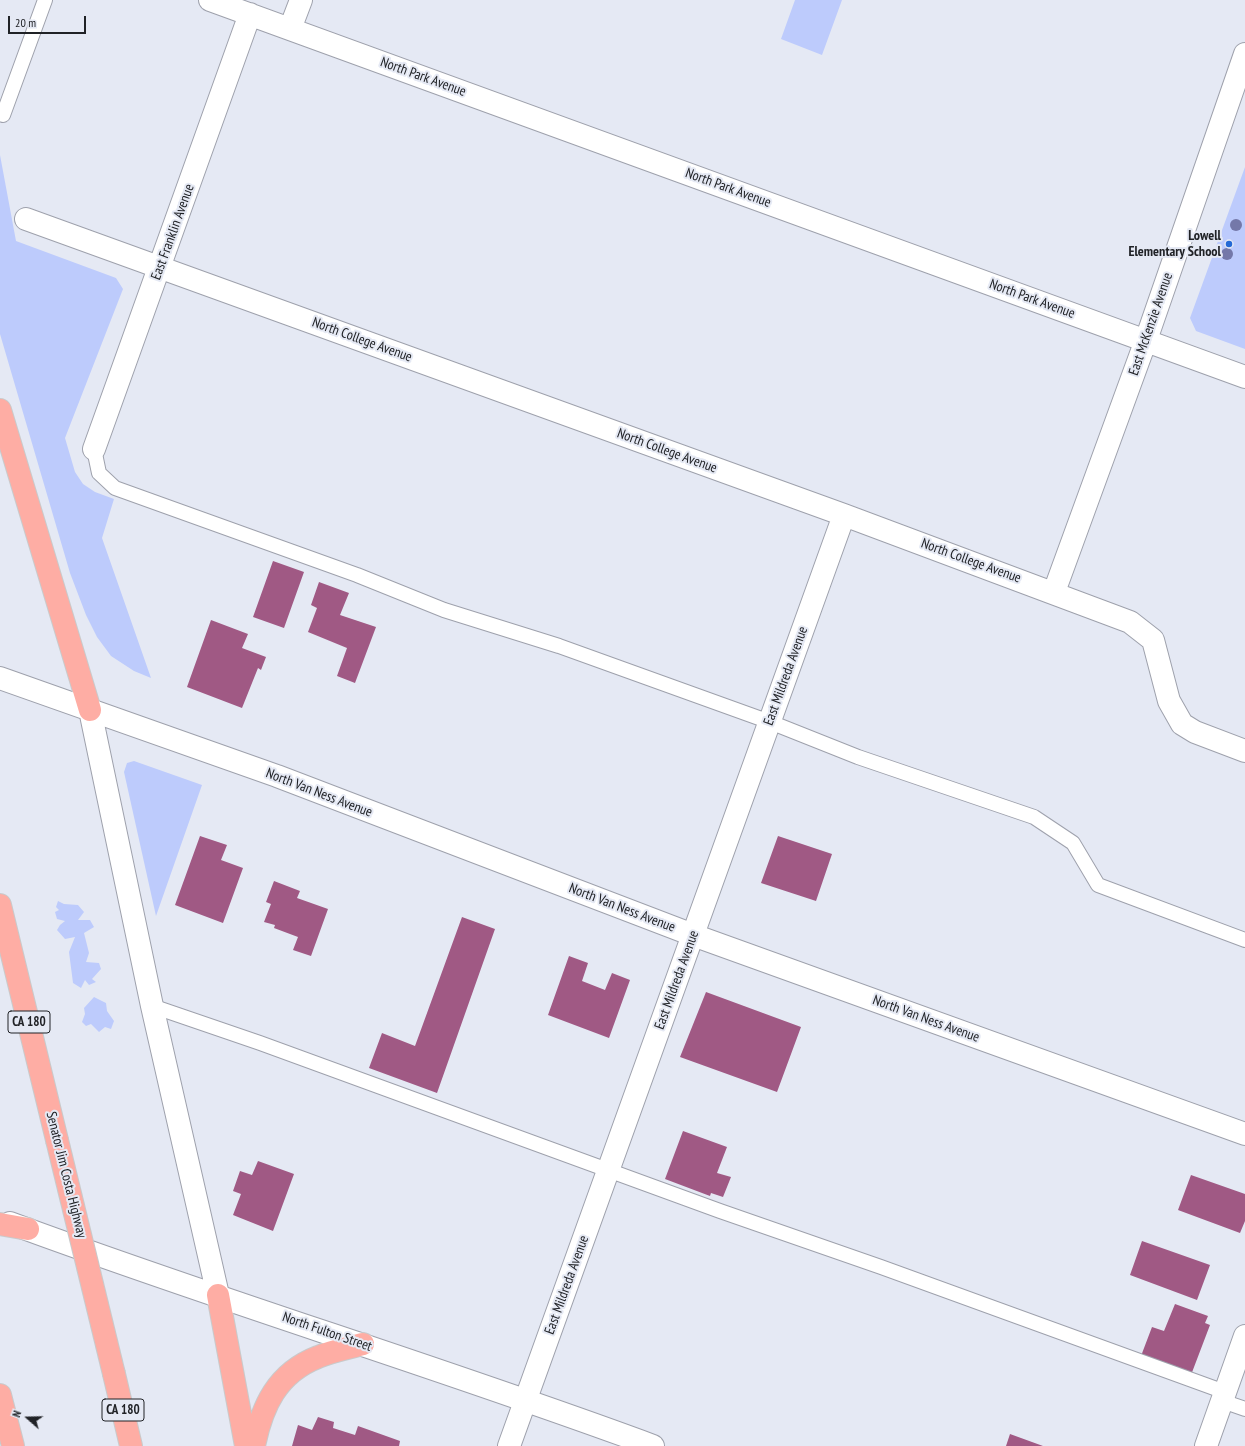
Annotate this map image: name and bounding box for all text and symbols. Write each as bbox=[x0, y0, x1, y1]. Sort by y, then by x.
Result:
scale bar bbox=[10, 8, 88, 34]
text: 20 m bbox=[15, 15, 36, 30]
street label: North Park Avenue bbox=[378, 54, 468, 100]
street label: North Park Avenue bbox=[683, 165, 773, 211]
street label: East Franklin Avenue bbox=[148, 182, 198, 282]
place label: Lowell Elementary School bbox=[1128, 228, 1221, 260]
marker: Lowell Elementary School bbox=[1224, 239, 1234, 249]
street label: East McKenzie Avenue bbox=[1126, 270, 1176, 378]
street label: North Park Avenue bbox=[987, 276, 1077, 322]
street label: North College Avenue bbox=[310, 314, 414, 366]
street label: North College Avenue bbox=[615, 425, 719, 477]
street label: North College Avenue bbox=[919, 535, 1023, 587]
street label: East Mildreda Avenue bbox=[760, 624, 812, 728]
street label: North Van Ness Avenue bbox=[263, 765, 375, 821]
street label: North Van Ness Avenue bbox=[566, 880, 678, 936]
street label: East Mildreda Avenue bbox=[651, 928, 703, 1032]
street label: North Van Ness Avenue bbox=[870, 992, 982, 1046]
road number: CA 180 bbox=[8, 1011, 50, 1033]
street label: Senator Jim Costa Highway bbox=[42, 1110, 90, 1240]
street label: East Mildreda Avenue bbox=[541, 1233, 593, 1337]
street label: North Fulton Street bbox=[280, 1309, 374, 1355]
north arrow bbox=[8, 1398, 48, 1438]
road number: CA 180 bbox=[102, 1399, 144, 1421]
text: N bbox=[9, 1409, 24, 1419]

